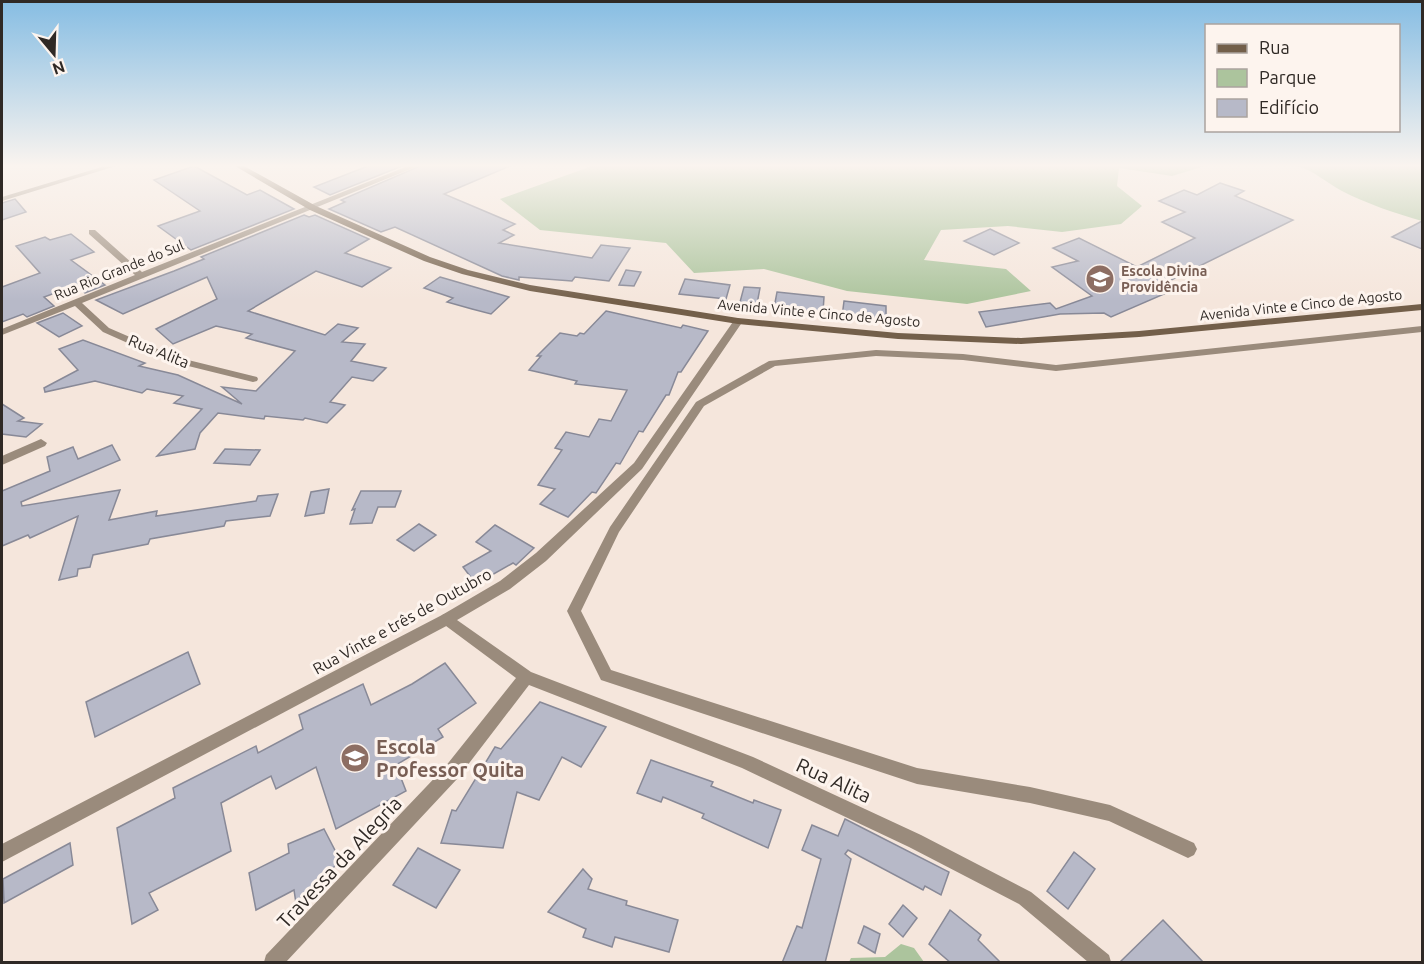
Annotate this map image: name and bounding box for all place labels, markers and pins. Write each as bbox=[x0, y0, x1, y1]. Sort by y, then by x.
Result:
school or university icon: Escola Divina Providência bbox=[1084, 263, 1116, 295]
place label: Escola Divina Providência bbox=[1121, 263, 1207, 295]
place label: Escola Professor Quita bbox=[376, 735, 524, 781]
school or university icon: Escola Professor Quita bbox=[339, 742, 371, 774]

